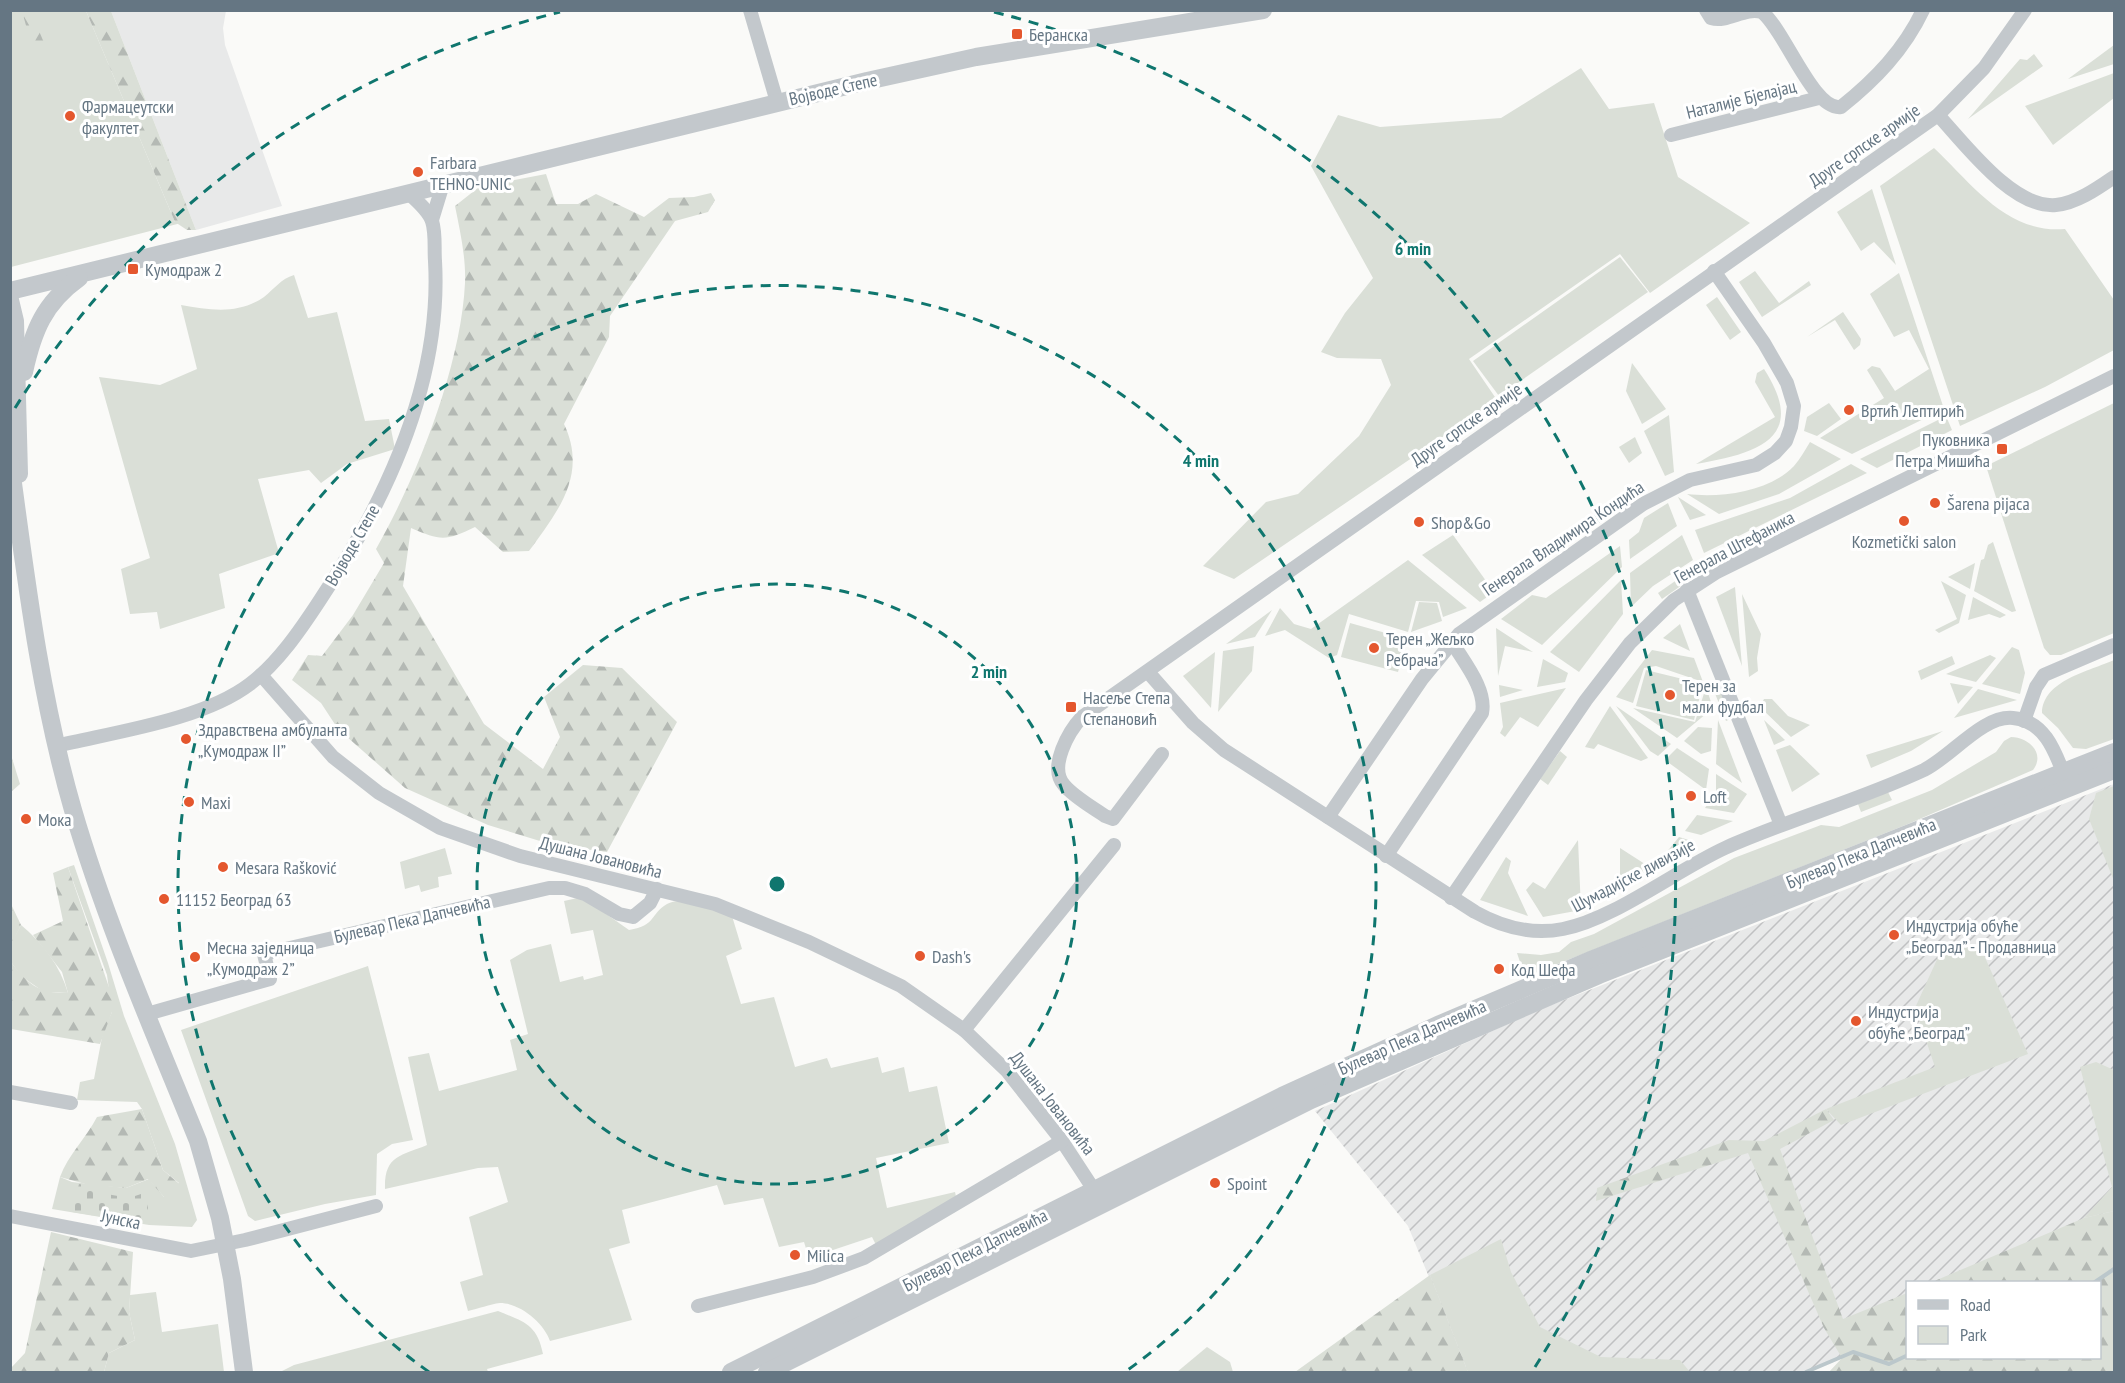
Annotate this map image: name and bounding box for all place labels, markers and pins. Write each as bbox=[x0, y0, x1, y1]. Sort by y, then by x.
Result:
place label: Беранска bbox=[1029, 23, 1088, 46]
marker: Беранска bbox=[1010, 27, 1024, 41]
place label: Фармацеутски факултет bbox=[82, 95, 174, 139]
marker: Фармацеутски факултет bbox=[63, 109, 77, 123]
place label: Farbara TEHNO-UNIC bbox=[430, 151, 512, 195]
marker: Farbara TEHNO-UNIC bbox=[411, 165, 425, 179]
place label: Кумодраж 2 bbox=[145, 258, 222, 281]
marker: Кумодраж 2 bbox=[126, 262, 140, 276]
place label: Вртић Лептирић bbox=[1861, 399, 1964, 422]
marker: Вртић Лептирић bbox=[1842, 403, 1856, 417]
place label: Пуковника Петра Мишића bbox=[1895, 428, 1990, 472]
marker: Пуковника Петра Мишића bbox=[1995, 442, 2009, 456]
place label: Šarena pijaca bbox=[1947, 492, 2030, 515]
marker: Šarena pijaca bbox=[1928, 496, 1942, 510]
place label: Shop&Go bbox=[1431, 511, 1491, 534]
marker: Kozmetički salon bbox=[1897, 514, 1911, 528]
marker: Shop&Go bbox=[1412, 515, 1426, 529]
place label: Kozmetički salon bbox=[1852, 530, 1956, 553]
place label: Терен „Жељко Ребрача” bbox=[1386, 627, 1475, 671]
marker: Терен „Жељко Ребрача” bbox=[1367, 641, 1381, 655]
place label: Терен за мали фудбал bbox=[1682, 674, 1764, 718]
place label: Насеље Степа Степановић bbox=[1083, 686, 1170, 730]
marker: Терен за мали фудбал bbox=[1663, 688, 1677, 702]
marker: Насеље Степа Степановић bbox=[1064, 700, 1078, 714]
place label: Здравствена амбуланта „Кумодраж II” bbox=[198, 718, 348, 762]
marker: Здравствена амбуланта „Кумодраж II” bbox=[179, 732, 193, 746]
place label: Loft bbox=[1703, 785, 1727, 808]
marker: Loft bbox=[1684, 789, 1698, 803]
place label: Maxi bbox=[201, 791, 231, 814]
marker: Maxi bbox=[182, 795, 196, 809]
place label: Мока bbox=[38, 808, 71, 831]
marker: Мока bbox=[19, 812, 33, 826]
place label: Mesara Rašković bbox=[235, 856, 337, 879]
marker: Mesara Rašković bbox=[216, 860, 230, 874]
centre of rings bbox=[767, 874, 787, 894]
place label: 11152 Београд 63 bbox=[176, 888, 292, 911]
marker: 11152 Београд 63 bbox=[157, 892, 171, 906]
place label: Индустрија обуће „Београд” - Продавница bbox=[1906, 914, 2056, 958]
marker: Индустрија обуће „Београд” - Продавница bbox=[1887, 928, 1901, 942]
place label: Месна заједница „Кумодраж 2” bbox=[207, 936, 314, 980]
place label: Dash's bbox=[932, 945, 971, 968]
marker: Dash's bbox=[913, 949, 927, 963]
marker: Месна заједница „Кумодраж 2” bbox=[188, 950, 202, 964]
place label: Код Шефа bbox=[1511, 958, 1575, 981]
marker: Код Шефа bbox=[1492, 962, 1506, 976]
place label: Индустрија обуће „Београд” bbox=[1868, 1000, 1970, 1044]
marker: Индустрија обуће „Београд” bbox=[1849, 1014, 1863, 1028]
place label: Spoint bbox=[1227, 1172, 1267, 1195]
marker: Spoint bbox=[1208, 1176, 1222, 1190]
place label: Milica bbox=[807, 1244, 844, 1267]
marker: Milica bbox=[788, 1248, 802, 1262]

